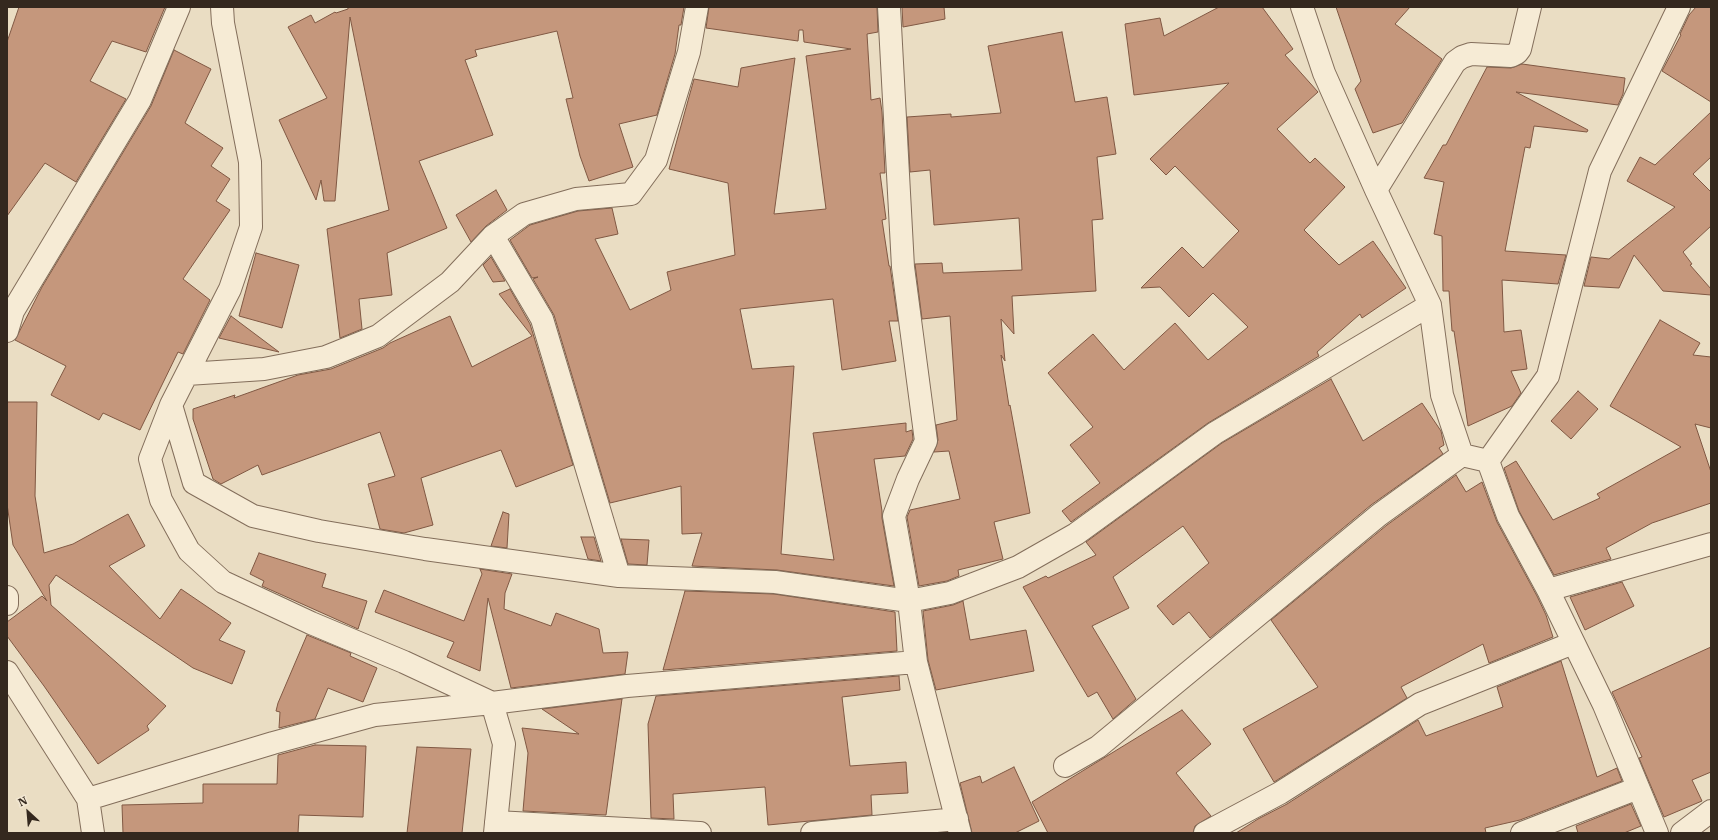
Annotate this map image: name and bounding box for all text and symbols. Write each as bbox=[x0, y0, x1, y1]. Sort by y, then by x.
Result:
north arrow bbox=[8, 792, 48, 832]
text: N bbox=[16, 793, 30, 809]

